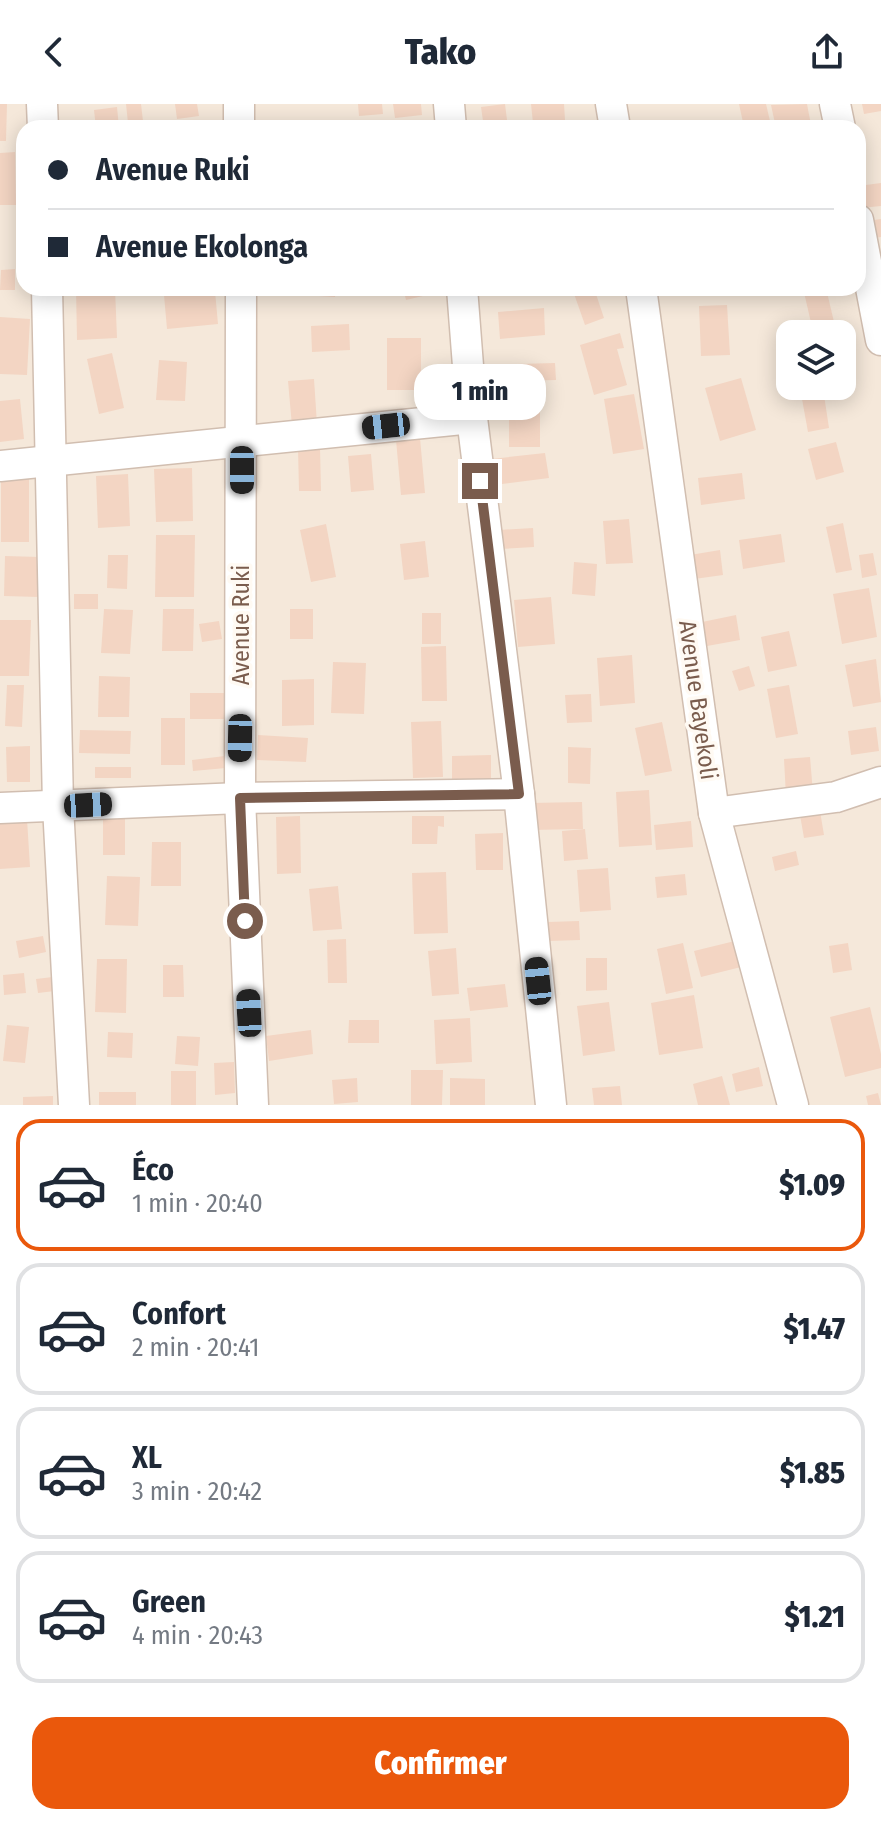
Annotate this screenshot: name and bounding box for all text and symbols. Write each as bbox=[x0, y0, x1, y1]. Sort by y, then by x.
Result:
icon: back bbox=[32, 30, 76, 74]
text: Tako bbox=[405, 30, 476, 74]
icon: share bbox=[805, 30, 849, 74]
text: Avenue Ruki bbox=[96, 152, 250, 188]
text: Avenue Ekolonga bbox=[96, 229, 308, 265]
map controls bbox=[776, 320, 856, 400]
button: layers bbox=[776, 320, 856, 400]
callout: 1 min bbox=[414, 365, 546, 421]
text: 1 min bbox=[452, 376, 508, 407]
car bbox=[361, 412, 411, 440]
car bbox=[230, 446, 254, 494]
route end bbox=[462, 463, 498, 499]
street label: Avenue Ruki bbox=[227, 565, 255, 685]
street label: Avenue Bayekoli bbox=[673, 618, 723, 782]
car bbox=[228, 714, 252, 762]
car bbox=[63, 792, 113, 818]
route start bbox=[227, 903, 263, 939]
car bbox=[524, 956, 552, 1006]
car bbox=[236, 988, 262, 1038]
icon: car bbox=[36, 1149, 108, 1221]
text: Éco bbox=[132, 1152, 174, 1188]
text: $1.09 bbox=[779, 1167, 845, 1203]
text: 1 min · 20:40 bbox=[132, 1188, 263, 1219]
icon: car bbox=[36, 1293, 108, 1365]
text: Confort bbox=[132, 1296, 226, 1332]
text: $1.47 bbox=[784, 1311, 845, 1347]
text: 2 min · 20:41 bbox=[132, 1332, 259, 1363]
icon: car bbox=[36, 1437, 108, 1509]
text: XL bbox=[132, 1440, 162, 1476]
text: $1.85 bbox=[780, 1455, 845, 1491]
text: 3 min · 20:42 bbox=[132, 1476, 262, 1507]
icon: car bbox=[36, 1581, 108, 1653]
text: Green bbox=[132, 1584, 206, 1620]
text: $1.21 bbox=[784, 1599, 845, 1635]
text: 4 min · 20:43 bbox=[132, 1620, 263, 1651]
button: Confirmer bbox=[32, 1717, 849, 1809]

